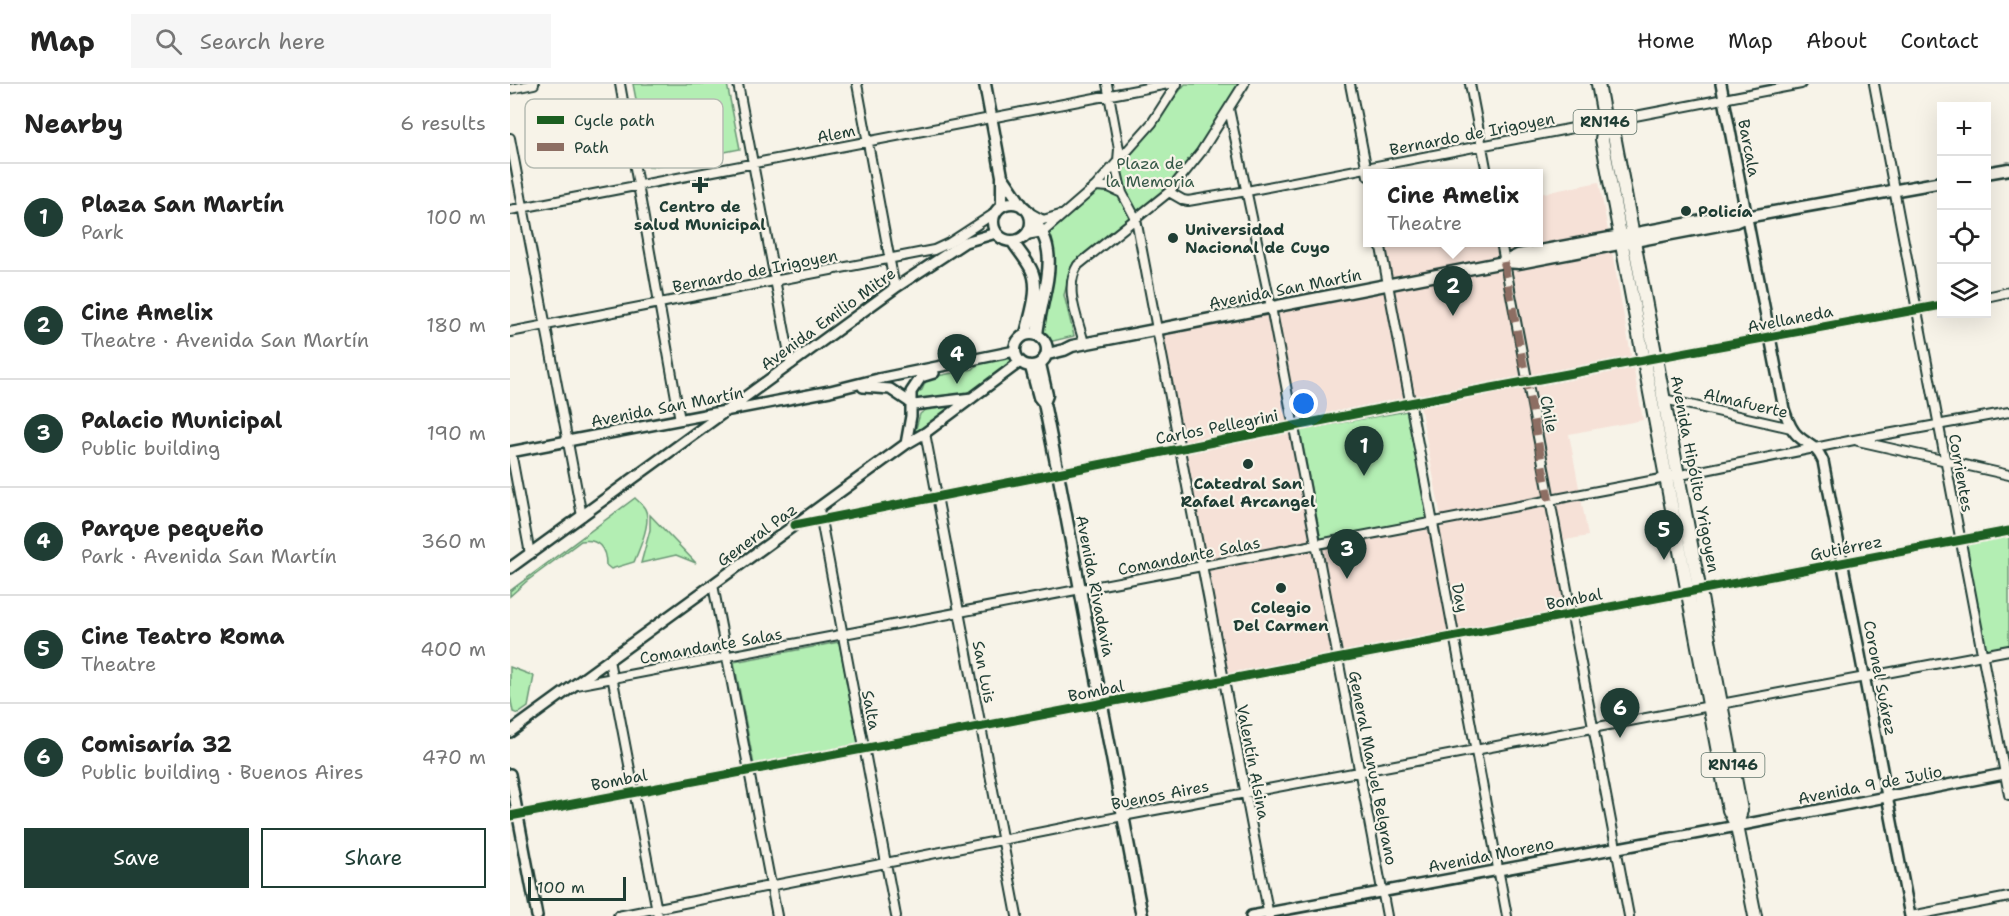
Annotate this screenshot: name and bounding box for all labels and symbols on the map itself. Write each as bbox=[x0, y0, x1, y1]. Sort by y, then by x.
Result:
legend bbox=[525, 99, 723, 168]
street label: Bernardo de Irigoyen bbox=[1388, 108, 1556, 160]
text: Cycle path bbox=[574, 110, 655, 131]
road number: RN146 bbox=[1574, 110, 1636, 134]
street label: Barcala bbox=[1733, 118, 1765, 179]
street label: Alem bbox=[815, 120, 857, 148]
text: Path bbox=[574, 137, 609, 158]
park label: Plaza de la Memoria bbox=[1106, 153, 1194, 192]
marker: Centro de salud Municipal bbox=[691, 176, 709, 194]
place label: Centro de salud Municipal bbox=[634, 196, 766, 235]
place label: Policía bbox=[1698, 201, 1753, 222]
marker: Policía bbox=[1679, 204, 1693, 218]
place label: Universidad Nacional de Cuyo bbox=[1185, 219, 1330, 258]
marker: Universidad Nacional de Cuyo bbox=[1166, 231, 1180, 245]
street label: Bernardo de Irigoyen bbox=[671, 245, 839, 297]
street label: Avenida Emilio Mitre bbox=[756, 263, 900, 375]
street label: Avenida San Martín bbox=[1207, 264, 1363, 314]
pin: 2 bbox=[1434, 266, 1472, 316]
street label: Avellaneda bbox=[1745, 300, 1835, 338]
pin: 4 bbox=[938, 334, 976, 384]
street label: Avenida Hipólito Yrigoyen bbox=[1666, 374, 1724, 575]
street label: Avenida San Martín bbox=[589, 382, 745, 432]
street label: Almafuerte bbox=[1702, 383, 1790, 423]
your location bbox=[1289, 389, 1318, 418]
street label: Chile bbox=[1535, 394, 1563, 434]
street label: Carlos Pellegrini bbox=[1154, 405, 1280, 449]
pin: 1 bbox=[1344, 426, 1384, 476]
street label: Corrientes bbox=[1944, 432, 1978, 514]
marker: Catedral San Rafael Arcangel bbox=[1241, 457, 1255, 471]
place label: Catedral San Rafael Arcangel bbox=[1180, 473, 1316, 512]
street label: General Paz bbox=[713, 499, 801, 571]
pin: 5 bbox=[1644, 510, 1684, 560]
street label: Avenida Rivadavia bbox=[1071, 513, 1119, 659]
pin: 3 bbox=[1328, 530, 1366, 579]
street label: Gutiérrez bbox=[1808, 531, 1884, 565]
street label: Comandante Salas bbox=[1116, 532, 1262, 580]
marker: Colegio Del Carmen bbox=[1274, 581, 1288, 595]
street label: Day bbox=[1447, 582, 1473, 614]
street label: Bombal bbox=[1544, 583, 1604, 615]
place label: Colegio Del Carmen bbox=[1233, 597, 1329, 636]
street label: Coronel Suárez bbox=[1859, 619, 1901, 737]
street label: Comandante Salas bbox=[638, 623, 784, 669]
street label: San Luis bbox=[968, 639, 1000, 705]
street label: General Manuel Belgrano bbox=[1344, 669, 1402, 867]
street label: Bombal bbox=[1066, 675, 1126, 707]
street label: Salta bbox=[857, 688, 885, 732]
pin: 6 bbox=[1600, 688, 1640, 738]
street label: Valentín Alsina bbox=[1232, 703, 1274, 821]
road number: RN146 bbox=[1702, 753, 1764, 777]
street label: Avenida 9 de Julio bbox=[1796, 761, 1944, 809]
street label: Bombal bbox=[589, 764, 649, 796]
street label: Buenos Aires bbox=[1109, 775, 1211, 815]
street label: Avenida Moreno bbox=[1426, 832, 1556, 878]
scale bar bbox=[528, 874, 626, 902]

